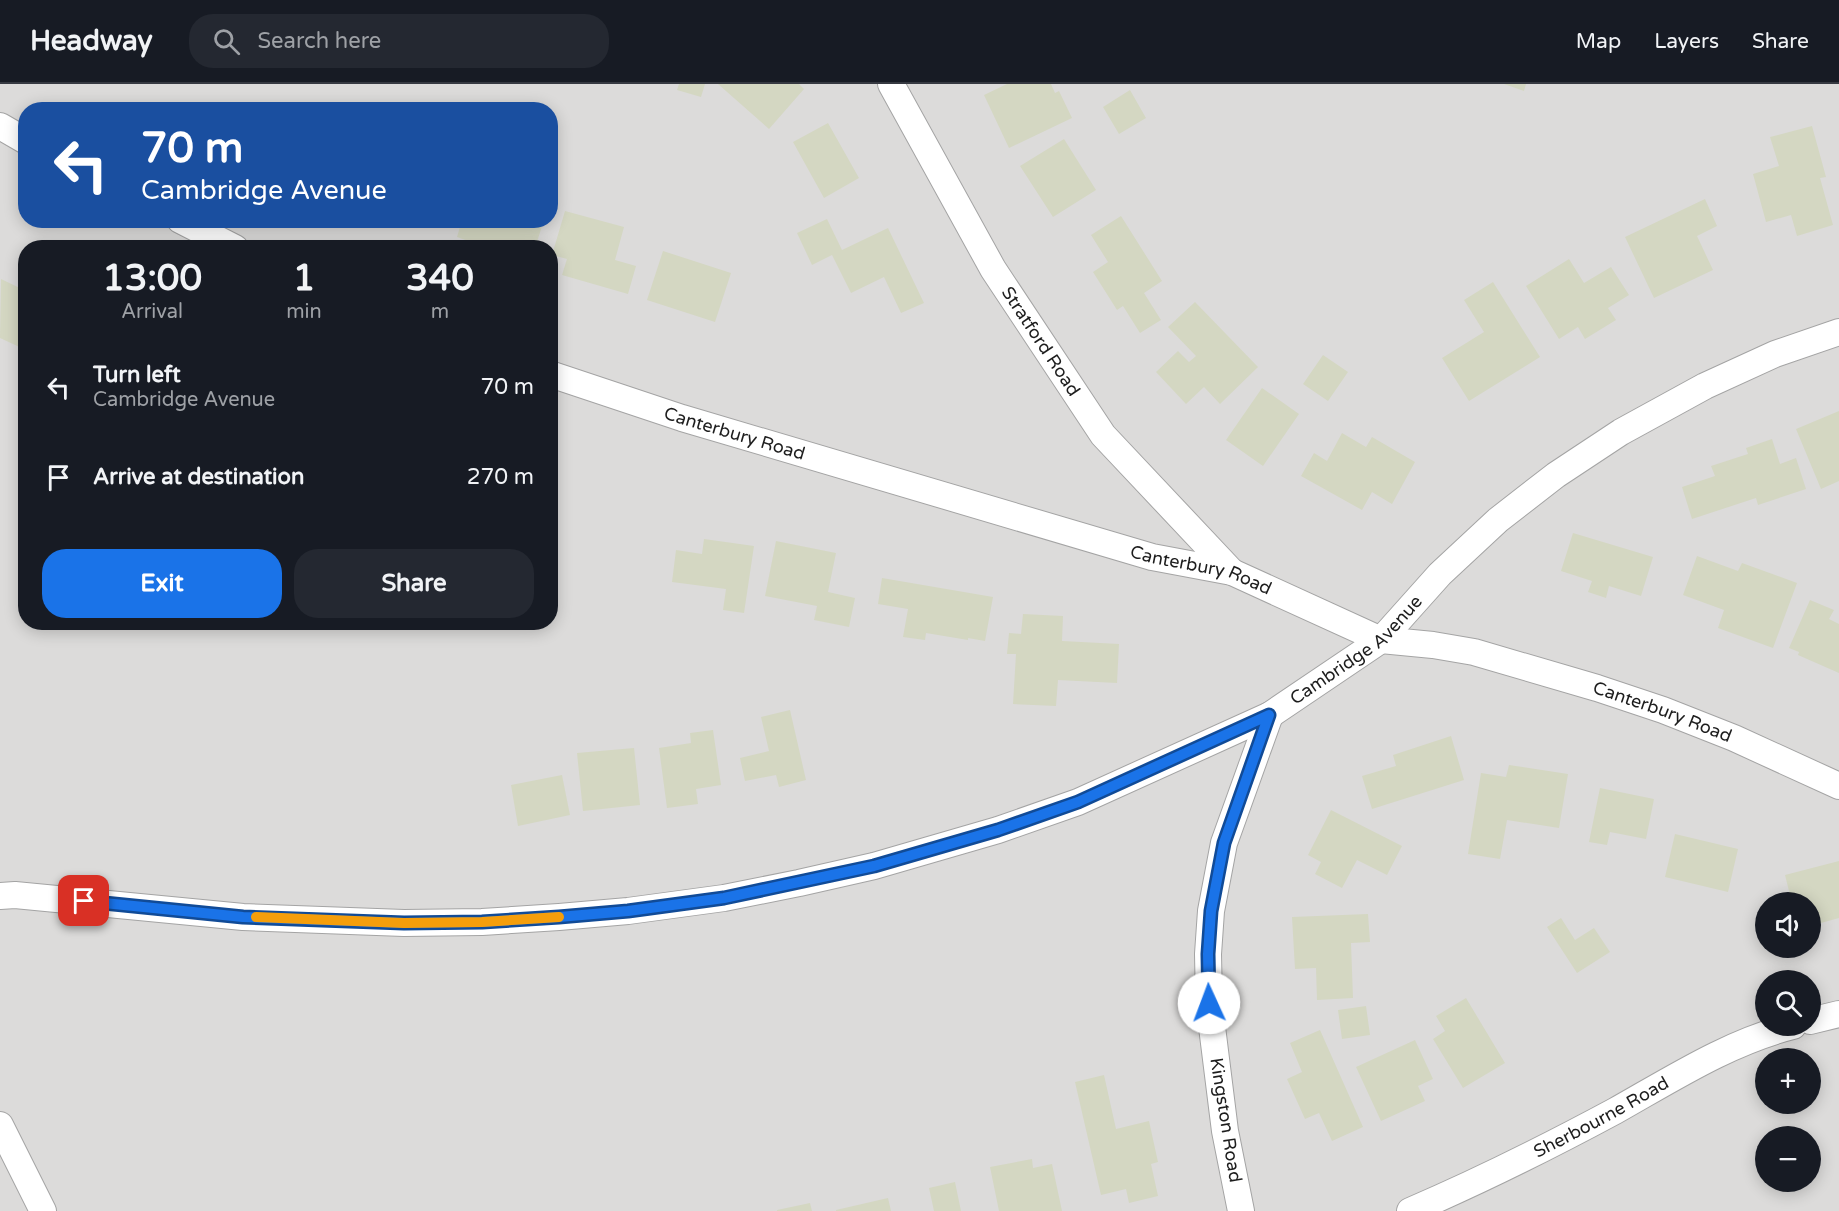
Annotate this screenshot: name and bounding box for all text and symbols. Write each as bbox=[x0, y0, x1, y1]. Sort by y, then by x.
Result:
search box bbox=[189, 14, 609, 68]
text: Headway bbox=[30, 24, 153, 58]
icon: search bbox=[210, 25, 243, 58]
text: Search here bbox=[258, 28, 381, 54]
text: Map bbox=[1576, 29, 1621, 54]
text: Layers bbox=[1654, 29, 1719, 54]
text: Share bbox=[1752, 29, 1809, 54]
text: 70 m bbox=[141, 123, 243, 174]
icon: left bbox=[42, 126, 120, 204]
text: Cambridge Avenue bbox=[141, 174, 387, 207]
text: 13:00 bbox=[102, 257, 202, 300]
text: 1 bbox=[293, 257, 315, 300]
text: 340 bbox=[406, 257, 474, 300]
street label: Stratford Road bbox=[997, 282, 1085, 400]
text: Arrival bbox=[121, 300, 183, 324]
text: min bbox=[286, 300, 322, 324]
text: m bbox=[431, 300, 449, 324]
text: Turn left bbox=[93, 362, 181, 388]
icon: left bbox=[42, 371, 75, 404]
text: 70 m bbox=[480, 374, 534, 400]
text: Cambridge Avenue bbox=[93, 388, 275, 412]
street label: Canterbury Road bbox=[661, 402, 808, 465]
icon: arrive bbox=[42, 461, 75, 494]
text: Arrive at destination bbox=[93, 464, 304, 490]
text: 270 m bbox=[467, 464, 534, 490]
street label: Canterbury Road bbox=[1127, 540, 1275, 600]
button: Exit bbox=[42, 549, 282, 618]
button: Share bbox=[294, 549, 534, 618]
street label: Cambridge Avenue bbox=[1286, 591, 1427, 709]
street label: Canterbury Road bbox=[1590, 676, 1735, 747]
pin bbox=[58, 875, 109, 926]
icon: arrive bbox=[67, 884, 100, 917]
map controls bbox=[1755, 892, 1821, 1192]
button: sound bbox=[1755, 892, 1821, 958]
button: search bbox=[1755, 970, 1821, 1036]
position arrow bbox=[1177, 971, 1241, 1035]
button: + bbox=[1755, 1048, 1821, 1114]
street label: Kingston Road bbox=[1205, 1056, 1247, 1184]
street label: Sherbourne Road bbox=[1530, 1072, 1673, 1163]
button: − bbox=[1755, 1126, 1821, 1192]

